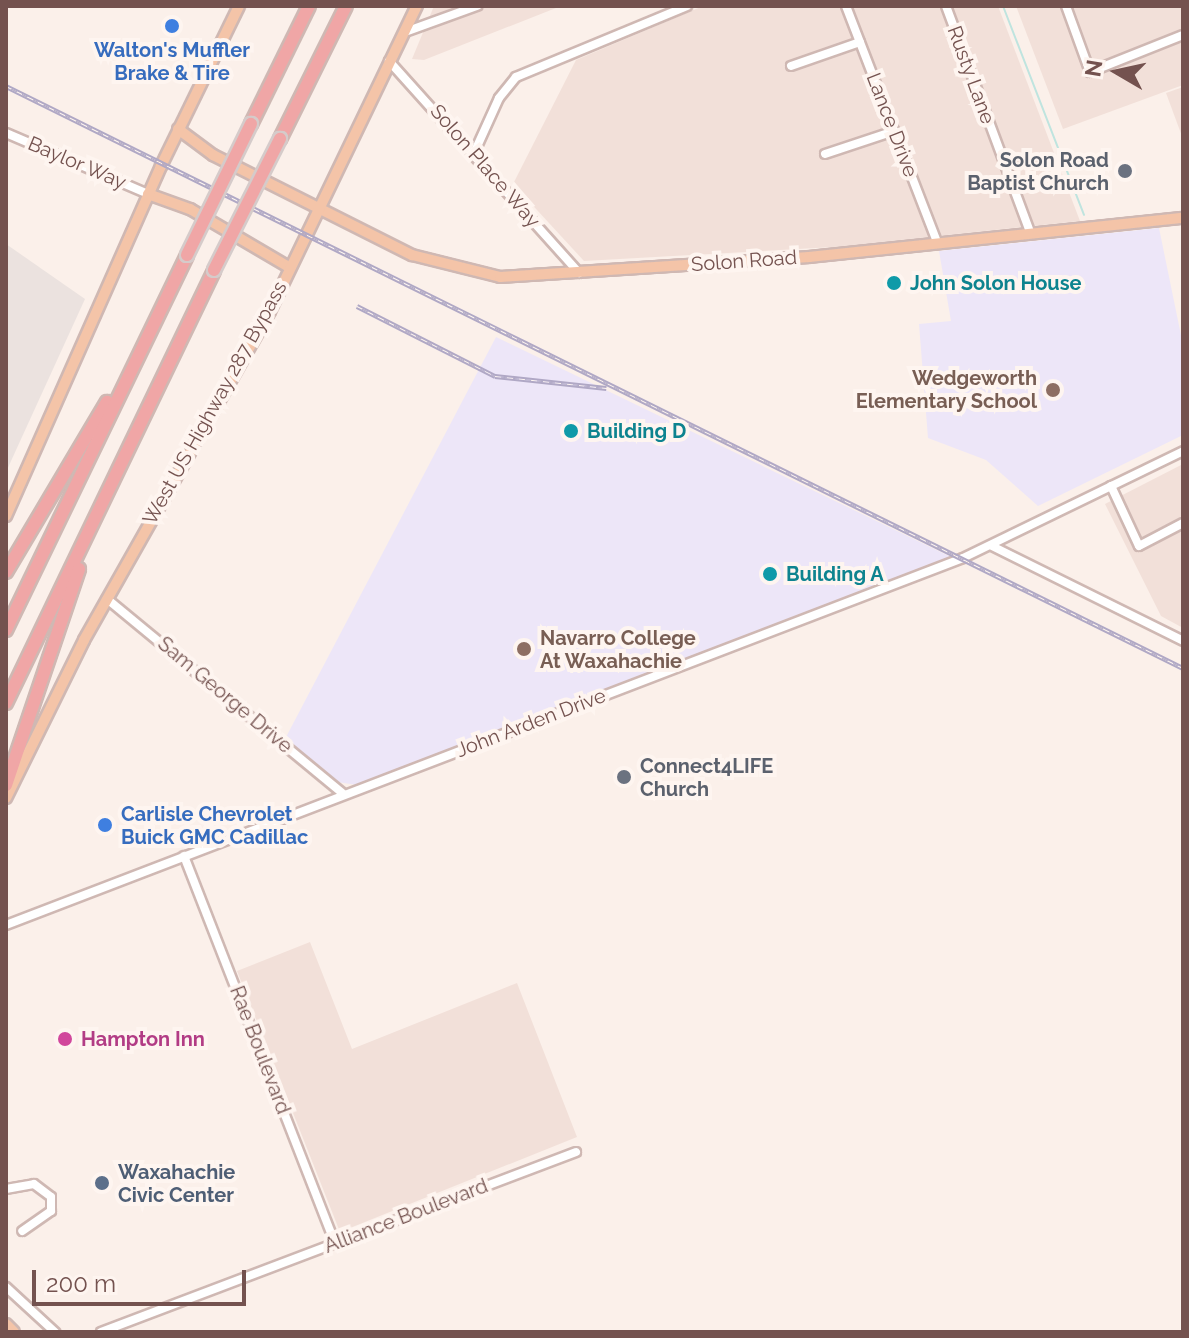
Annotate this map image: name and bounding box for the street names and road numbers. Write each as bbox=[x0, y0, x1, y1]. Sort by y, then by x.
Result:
street label: Rusty Lane bbox=[942, 22, 1000, 128]
street label: Lance Drive bbox=[861, 70, 923, 180]
street label: Solon Place Way bbox=[425, 99, 545, 233]
street label: Baylor Way bbox=[24, 131, 130, 195]
street label: Solon Road bbox=[690, 245, 798, 277]
street label: West US Highway 287 Bypass bbox=[138, 277, 292, 529]
street label: Sam George Drive bbox=[153, 632, 297, 758]
street label: John Arden Drive bbox=[453, 683, 609, 763]
street label: Rae Boulevard bbox=[225, 983, 295, 1117]
street label: Alliance Boulevard bbox=[321, 1174, 491, 1258]

